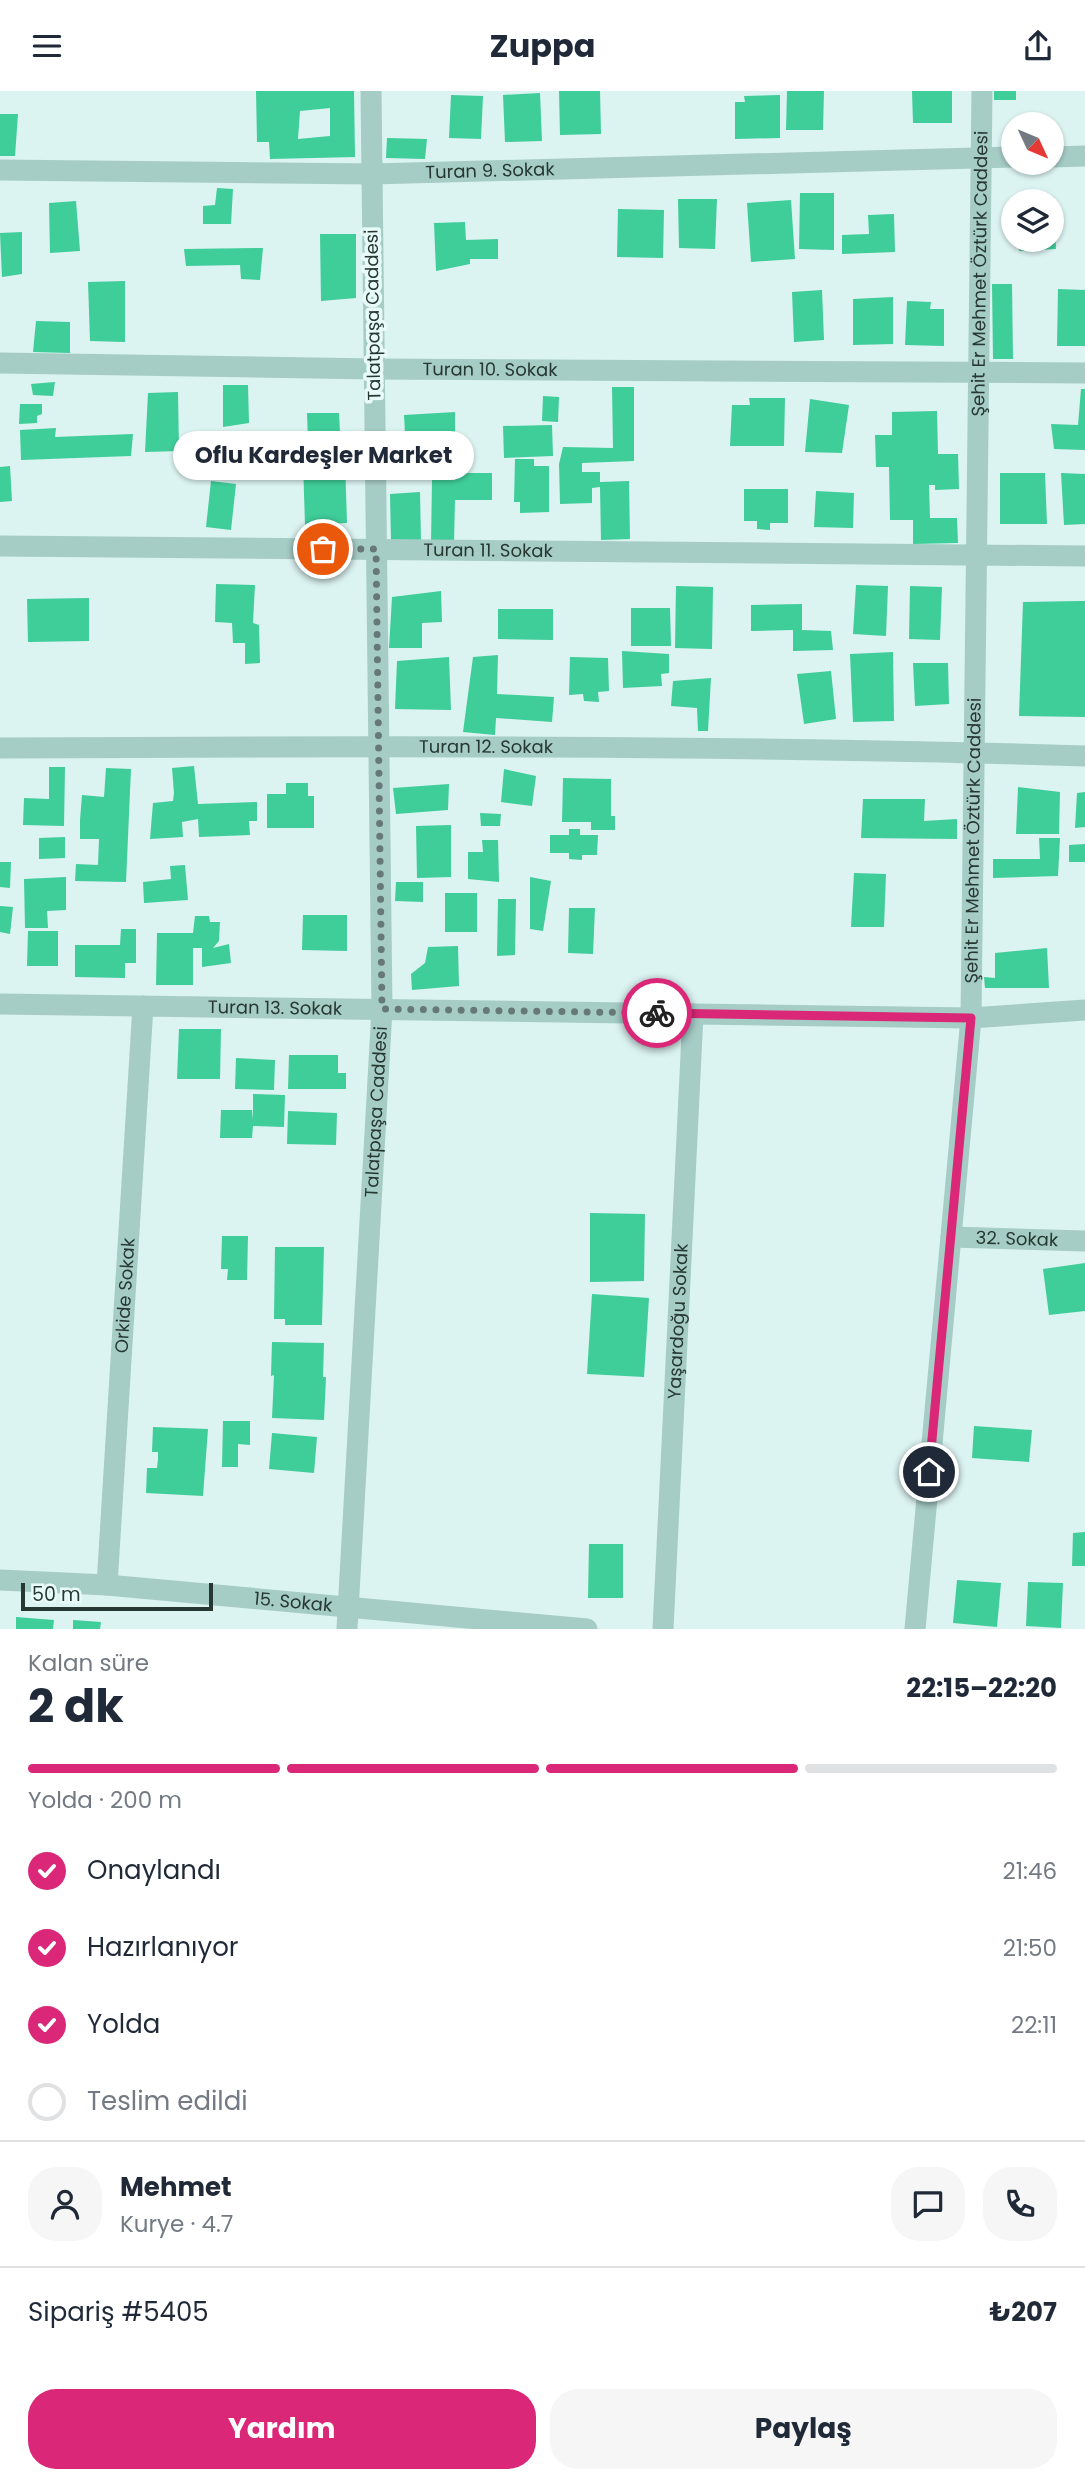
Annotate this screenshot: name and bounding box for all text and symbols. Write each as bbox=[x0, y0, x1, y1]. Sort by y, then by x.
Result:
text: Zuppa bbox=[490, 23, 595, 68]
icon: menu bbox=[28, 27, 66, 65]
icon: share bbox=[1019, 27, 1057, 65]
north arrow bbox=[1001, 112, 1064, 175]
map controls bbox=[1001, 112, 1064, 252]
street label: Şehit Er Mehmet Öztürk Caddesi bbox=[965, 131, 994, 417]
street label: Turan 9. Sokak bbox=[425, 156, 556, 185]
button: layers bbox=[1001, 189, 1064, 252]
street label: Talatpaşa Caddesi bbox=[359, 229, 386, 401]
street label: Turan 10. Sokak bbox=[422, 356, 558, 382]
callout: Oflu Kardeşler Market bbox=[173, 430, 474, 479]
text: Oflu Kardeşler Market bbox=[195, 439, 452, 471]
pin bbox=[293, 519, 353, 579]
icon: bag bbox=[304, 530, 342, 568]
street label: Turan 11. Sokak bbox=[423, 537, 554, 563]
street label: Şehit Er Mehmet Öztürk Caddesi bbox=[958, 697, 987, 984]
street label: Turan 12. Sokak bbox=[419, 734, 554, 759]
courier bbox=[622, 978, 692, 1048]
street label: Turan 13. Sokak bbox=[208, 994, 343, 1021]
icon: bike bbox=[638, 994, 676, 1032]
street label: Talatpaşa Caddesi bbox=[358, 1026, 393, 1198]
street label: 32. Sokak bbox=[975, 1225, 1059, 1252]
street label: Orkide Sokak bbox=[108, 1236, 141, 1354]
street label: Yaşardoğu Sokak bbox=[661, 1242, 694, 1400]
pin bbox=[899, 1442, 959, 1502]
icon: home bbox=[910, 1453, 948, 1491]
scale bar bbox=[21, 1580, 214, 1612]
text: 50 m bbox=[32, 1581, 81, 1608]
street label: 15. Sokak bbox=[253, 1586, 334, 1618]
text: Kalan süre bbox=[28, 1647, 149, 1679]
text: 22:15–22:20 bbox=[906, 1670, 1057, 1706]
text: 2 dk bbox=[28, 1674, 124, 1738]
text: Yolda · 200 m bbox=[28, 1784, 182, 1816]
icon: check bbox=[28, 1852, 66, 1890]
text: Onaylandı bbox=[87, 1852, 221, 1888]
text: 21:46 bbox=[1002, 1855, 1057, 1887]
icon: check bbox=[28, 1929, 66, 1967]
text: Hazırlanıyor bbox=[87, 1929, 238, 1965]
text: 21:50 bbox=[1003, 1932, 1057, 1964]
icon: check bbox=[28, 2006, 66, 2044]
text: Yolda bbox=[87, 2006, 160, 2042]
text: 22:11 bbox=[1011, 2009, 1057, 2041]
text: Teslim edildi bbox=[87, 2083, 248, 2119]
button: person bbox=[28, 2167, 102, 2241]
button: chat bbox=[891, 2167, 965, 2241]
button: phone bbox=[983, 2167, 1057, 2241]
text: Mehmet bbox=[120, 2169, 232, 2205]
text: Kurye · 4.7 bbox=[120, 2208, 233, 2240]
text: Sipariş #5405 bbox=[28, 2294, 209, 2330]
text: ₺207 bbox=[990, 2294, 1057, 2330]
button: Yardım bbox=[28, 2389, 536, 2469]
button: Paylaş bbox=[550, 2389, 1057, 2469]

